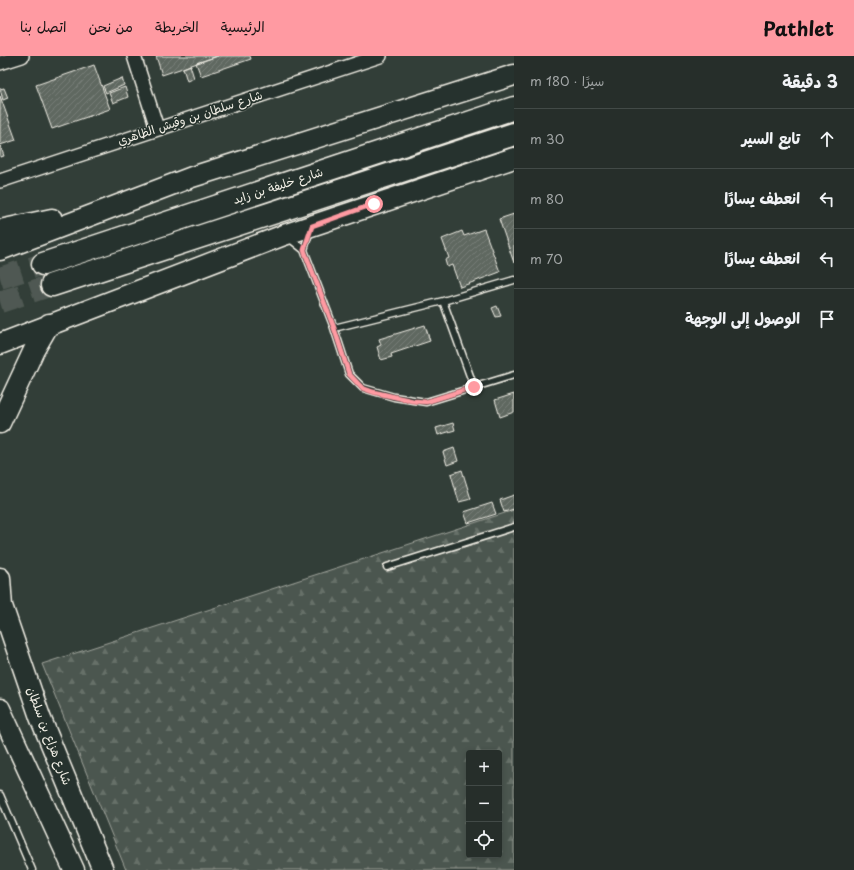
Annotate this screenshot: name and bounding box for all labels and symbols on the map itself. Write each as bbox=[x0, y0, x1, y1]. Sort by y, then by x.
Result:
street label: شارع سلطان بن وقيش الظاهري bbox=[115, 85, 265, 150]
street label: شارع خليفة بن زايد bbox=[230, 162, 325, 209]
route start bbox=[365, 195, 383, 213]
route end bbox=[465, 378, 483, 396]
street label: شارع هزاع بن سلطان bbox=[22, 684, 77, 788]

